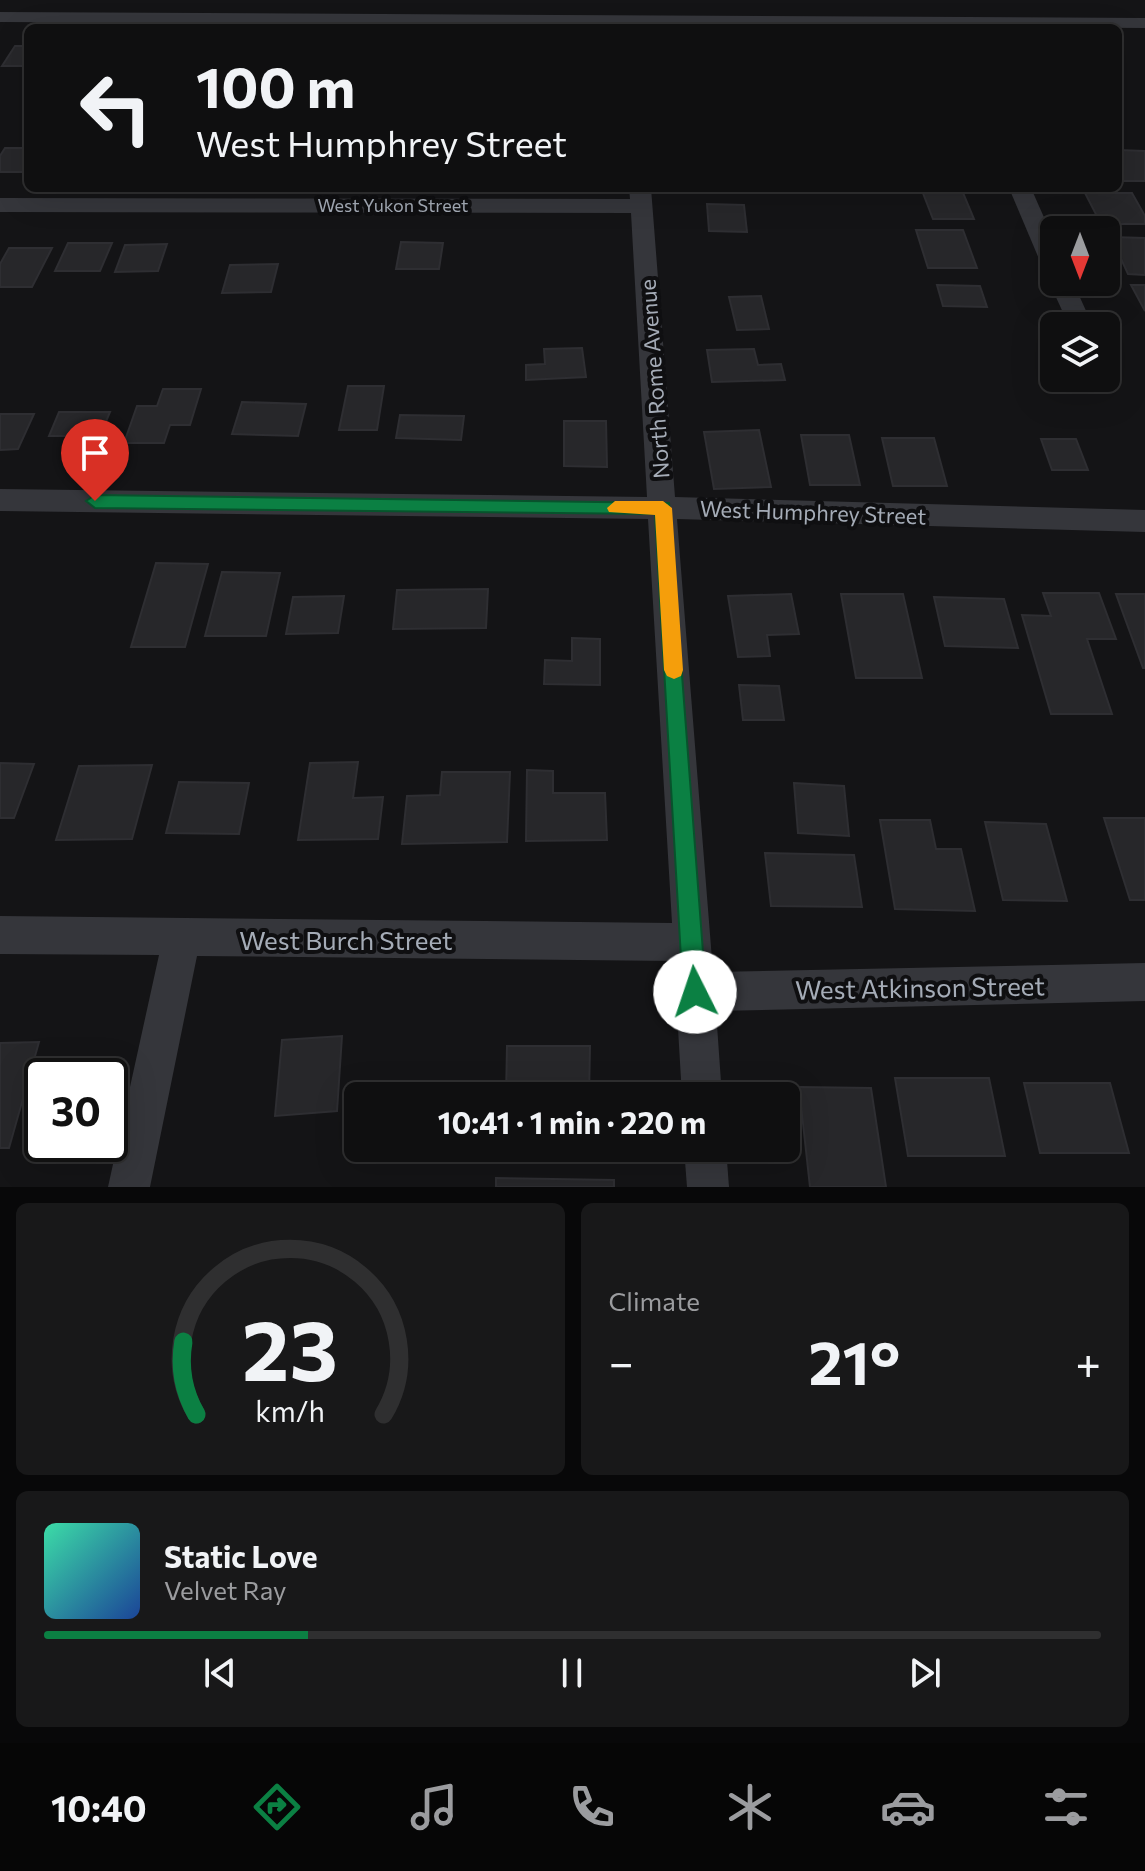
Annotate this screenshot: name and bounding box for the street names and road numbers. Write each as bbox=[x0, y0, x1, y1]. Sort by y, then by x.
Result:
street label: West Yukon Street bbox=[318, 194, 468, 216]
street label: North Rome Avenue bbox=[634, 278, 674, 480]
street label: West Humphrey Street bbox=[699, 495, 927, 529]
street label: West Burch Street bbox=[239, 924, 453, 955]
street label: West Atkinson Street bbox=[795, 969, 1045, 1005]

